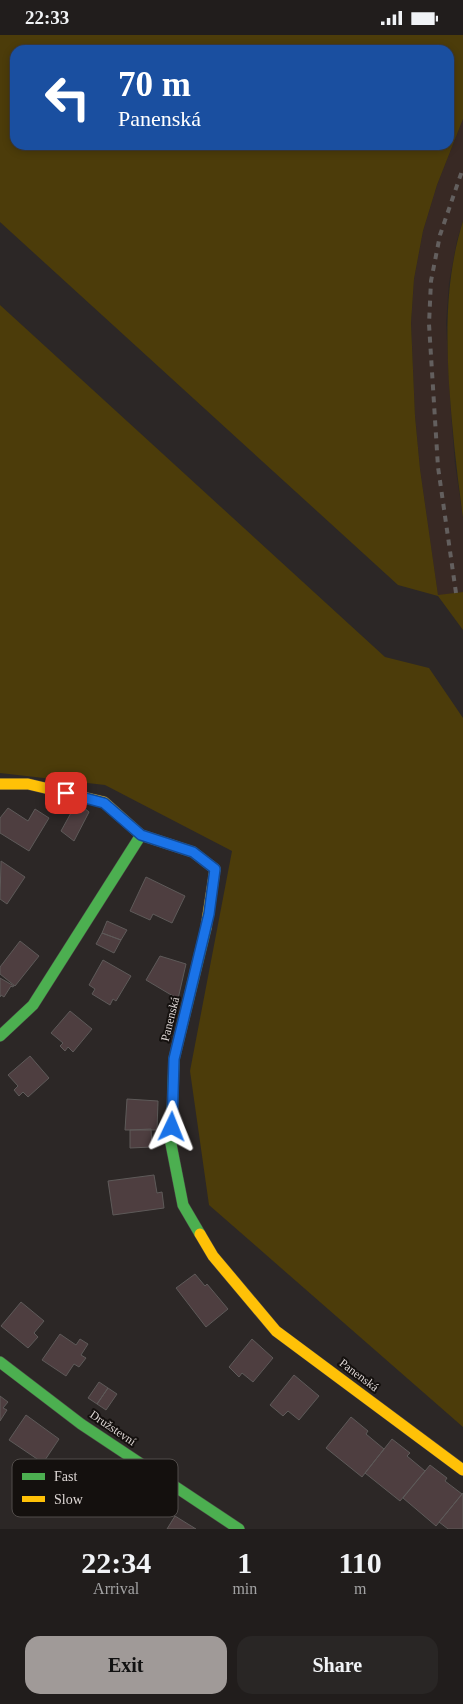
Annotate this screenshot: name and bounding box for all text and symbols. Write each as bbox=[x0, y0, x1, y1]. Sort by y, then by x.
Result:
text: 22:33 bbox=[25, 7, 69, 28]
icon: left bbox=[35, 65, 100, 130]
text: 70 m bbox=[118, 65, 191, 104]
text: Panenská bbox=[118, 106, 201, 131]
pin bbox=[45, 772, 87, 814]
icon: arrive bbox=[52, 779, 80, 807]
street label: Panenská bbox=[158, 995, 182, 1043]
position arrow bbox=[145, 1100, 197, 1152]
street label: Panenská bbox=[337, 1356, 382, 1395]
street label: Družstevní bbox=[87, 1407, 139, 1449]
legend bbox=[12, 1459, 178, 1517]
text: Fast bbox=[54, 1469, 77, 1484]
text: Slow bbox=[54, 1492, 84, 1507]
text: 22:34 bbox=[81, 1546, 151, 1579]
text: 1 bbox=[237, 1546, 252, 1579]
text: 110 bbox=[338, 1546, 382, 1579]
text: Arrival bbox=[93, 1580, 139, 1597]
text: min bbox=[232, 1580, 257, 1597]
text: m bbox=[354, 1580, 366, 1597]
button: Exit bbox=[25, 1636, 227, 1694]
button: Share bbox=[237, 1636, 438, 1694]

